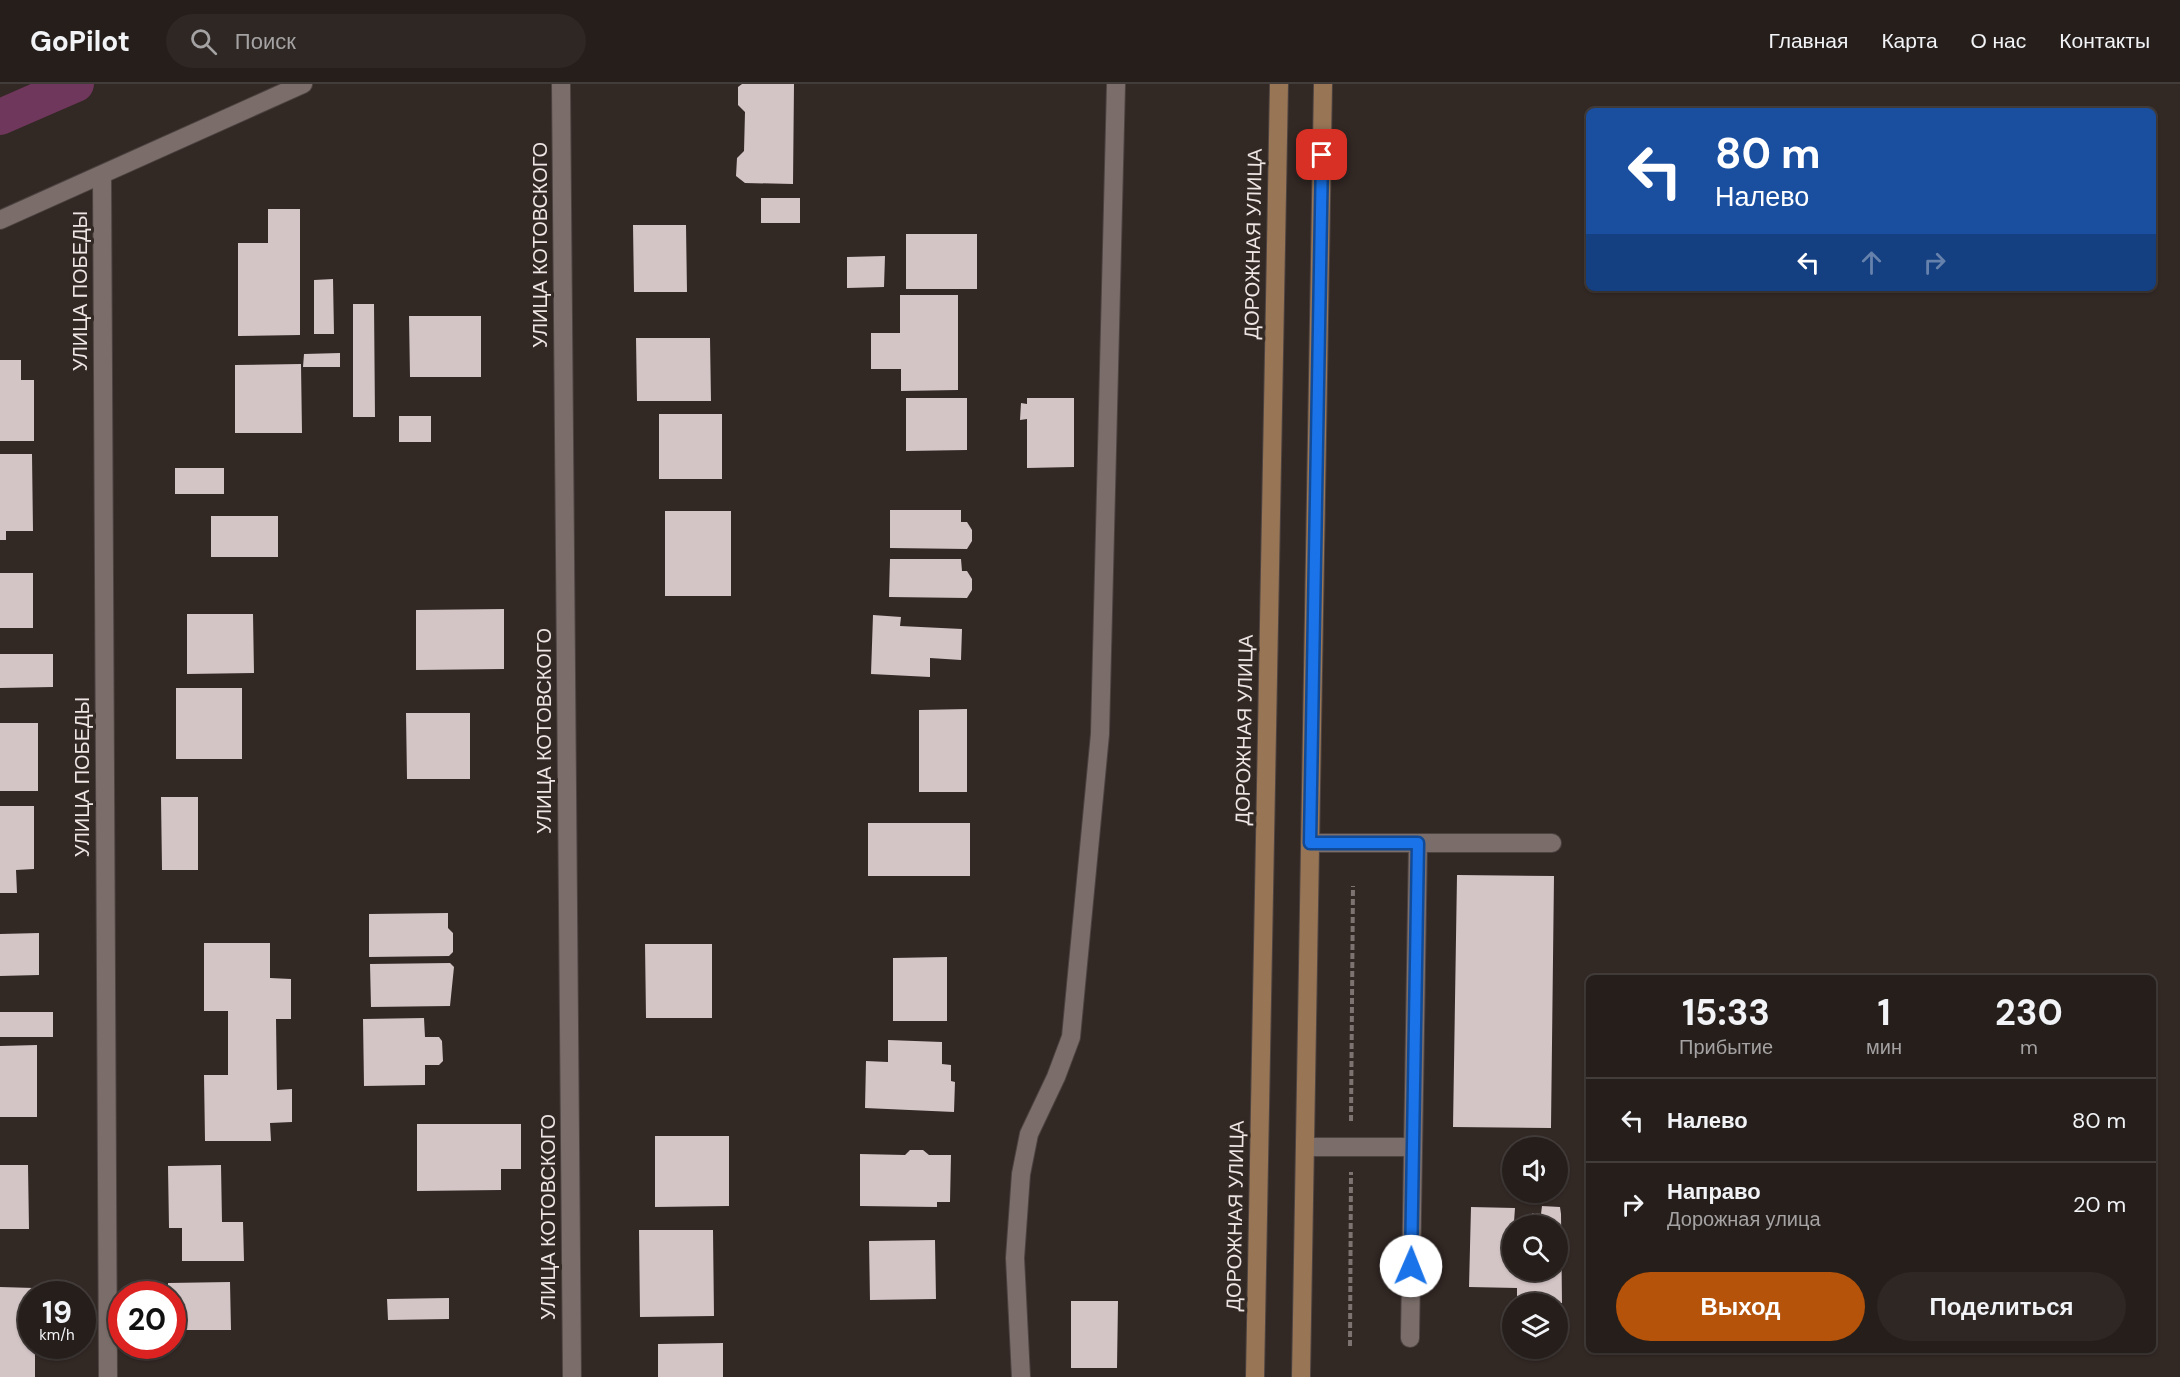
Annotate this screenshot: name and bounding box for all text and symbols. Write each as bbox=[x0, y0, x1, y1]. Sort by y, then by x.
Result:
search box bbox=[166, 14, 586, 68]
text: GoPilot bbox=[30, 23, 130, 60]
icon: search bbox=[187, 25, 220, 58]
text: Поиск bbox=[235, 27, 296, 56]
text: Главная bbox=[1768, 27, 1848, 55]
text: Карта bbox=[1881, 27, 1938, 55]
text: О нас bbox=[1971, 27, 2026, 55]
text: Контакты bbox=[2059, 27, 2150, 55]
text: 80 m bbox=[1715, 126, 1821, 181]
pin bbox=[1296, 129, 1347, 180]
icon: left bbox=[1616, 132, 1694, 210]
icon: arrive bbox=[1305, 138, 1338, 171]
street label: УЛИЦА КОТОВСКОГО bbox=[527, 142, 553, 348]
street label: ДОРОЖНАЯ УЛИЦА bbox=[1238, 148, 1268, 340]
text: Налево bbox=[1715, 179, 1809, 214]
street label: УЛИЦА ПОБЕДЫ bbox=[67, 211, 93, 371]
icon: left bbox=[1792, 246, 1825, 279]
icon: ahead bbox=[1855, 246, 1888, 279]
icon: right bbox=[1918, 246, 1951, 279]
street label: УЛИЦА КОТОВСКОГО bbox=[531, 628, 557, 834]
street label: ДОРОЖНАЯ УЛИЦА bbox=[1229, 634, 1259, 826]
street label: УЛИЦА ПОБЕДЫ bbox=[69, 697, 95, 857]
text: 15:33 bbox=[1682, 989, 1770, 1036]
text: 1 bbox=[1877, 989, 1891, 1036]
text: 230 bbox=[1995, 989, 2063, 1036]
text: Прибытие bbox=[1679, 1034, 1773, 1060]
text: мин bbox=[1866, 1034, 1902, 1060]
text: m bbox=[2020, 1034, 2038, 1060]
icon: left bbox=[1616, 1104, 1649, 1137]
text: Налево bbox=[1667, 1106, 1748, 1135]
text: 80 m bbox=[2072, 1106, 2126, 1135]
street label: УЛИЦА КОТОВСКОГО bbox=[535, 1114, 561, 1320]
street label: ДОРОЖНАЯ УЛИЦА bbox=[1220, 1120, 1250, 1312]
map controls bbox=[1502, 1137, 1568, 1359]
button: sound bbox=[1502, 1137, 1568, 1203]
text: Направо bbox=[1667, 1177, 1761, 1206]
icon: right bbox=[1616, 1188, 1649, 1221]
text: 20 m bbox=[2073, 1190, 2126, 1219]
text: Дорожная улица bbox=[1667, 1206, 1821, 1232]
button: search bbox=[1502, 1215, 1568, 1281]
position arrow bbox=[1379, 1234, 1443, 1298]
button: Выход bbox=[1616, 1272, 1865, 1341]
button: Поделиться bbox=[1877, 1272, 2126, 1341]
speed limit sign: 20 bbox=[108, 1281, 186, 1359]
text: 19 bbox=[42, 1293, 72, 1332]
button: layers bbox=[1502, 1293, 1568, 1359]
text: km/h bbox=[39, 1325, 75, 1345]

